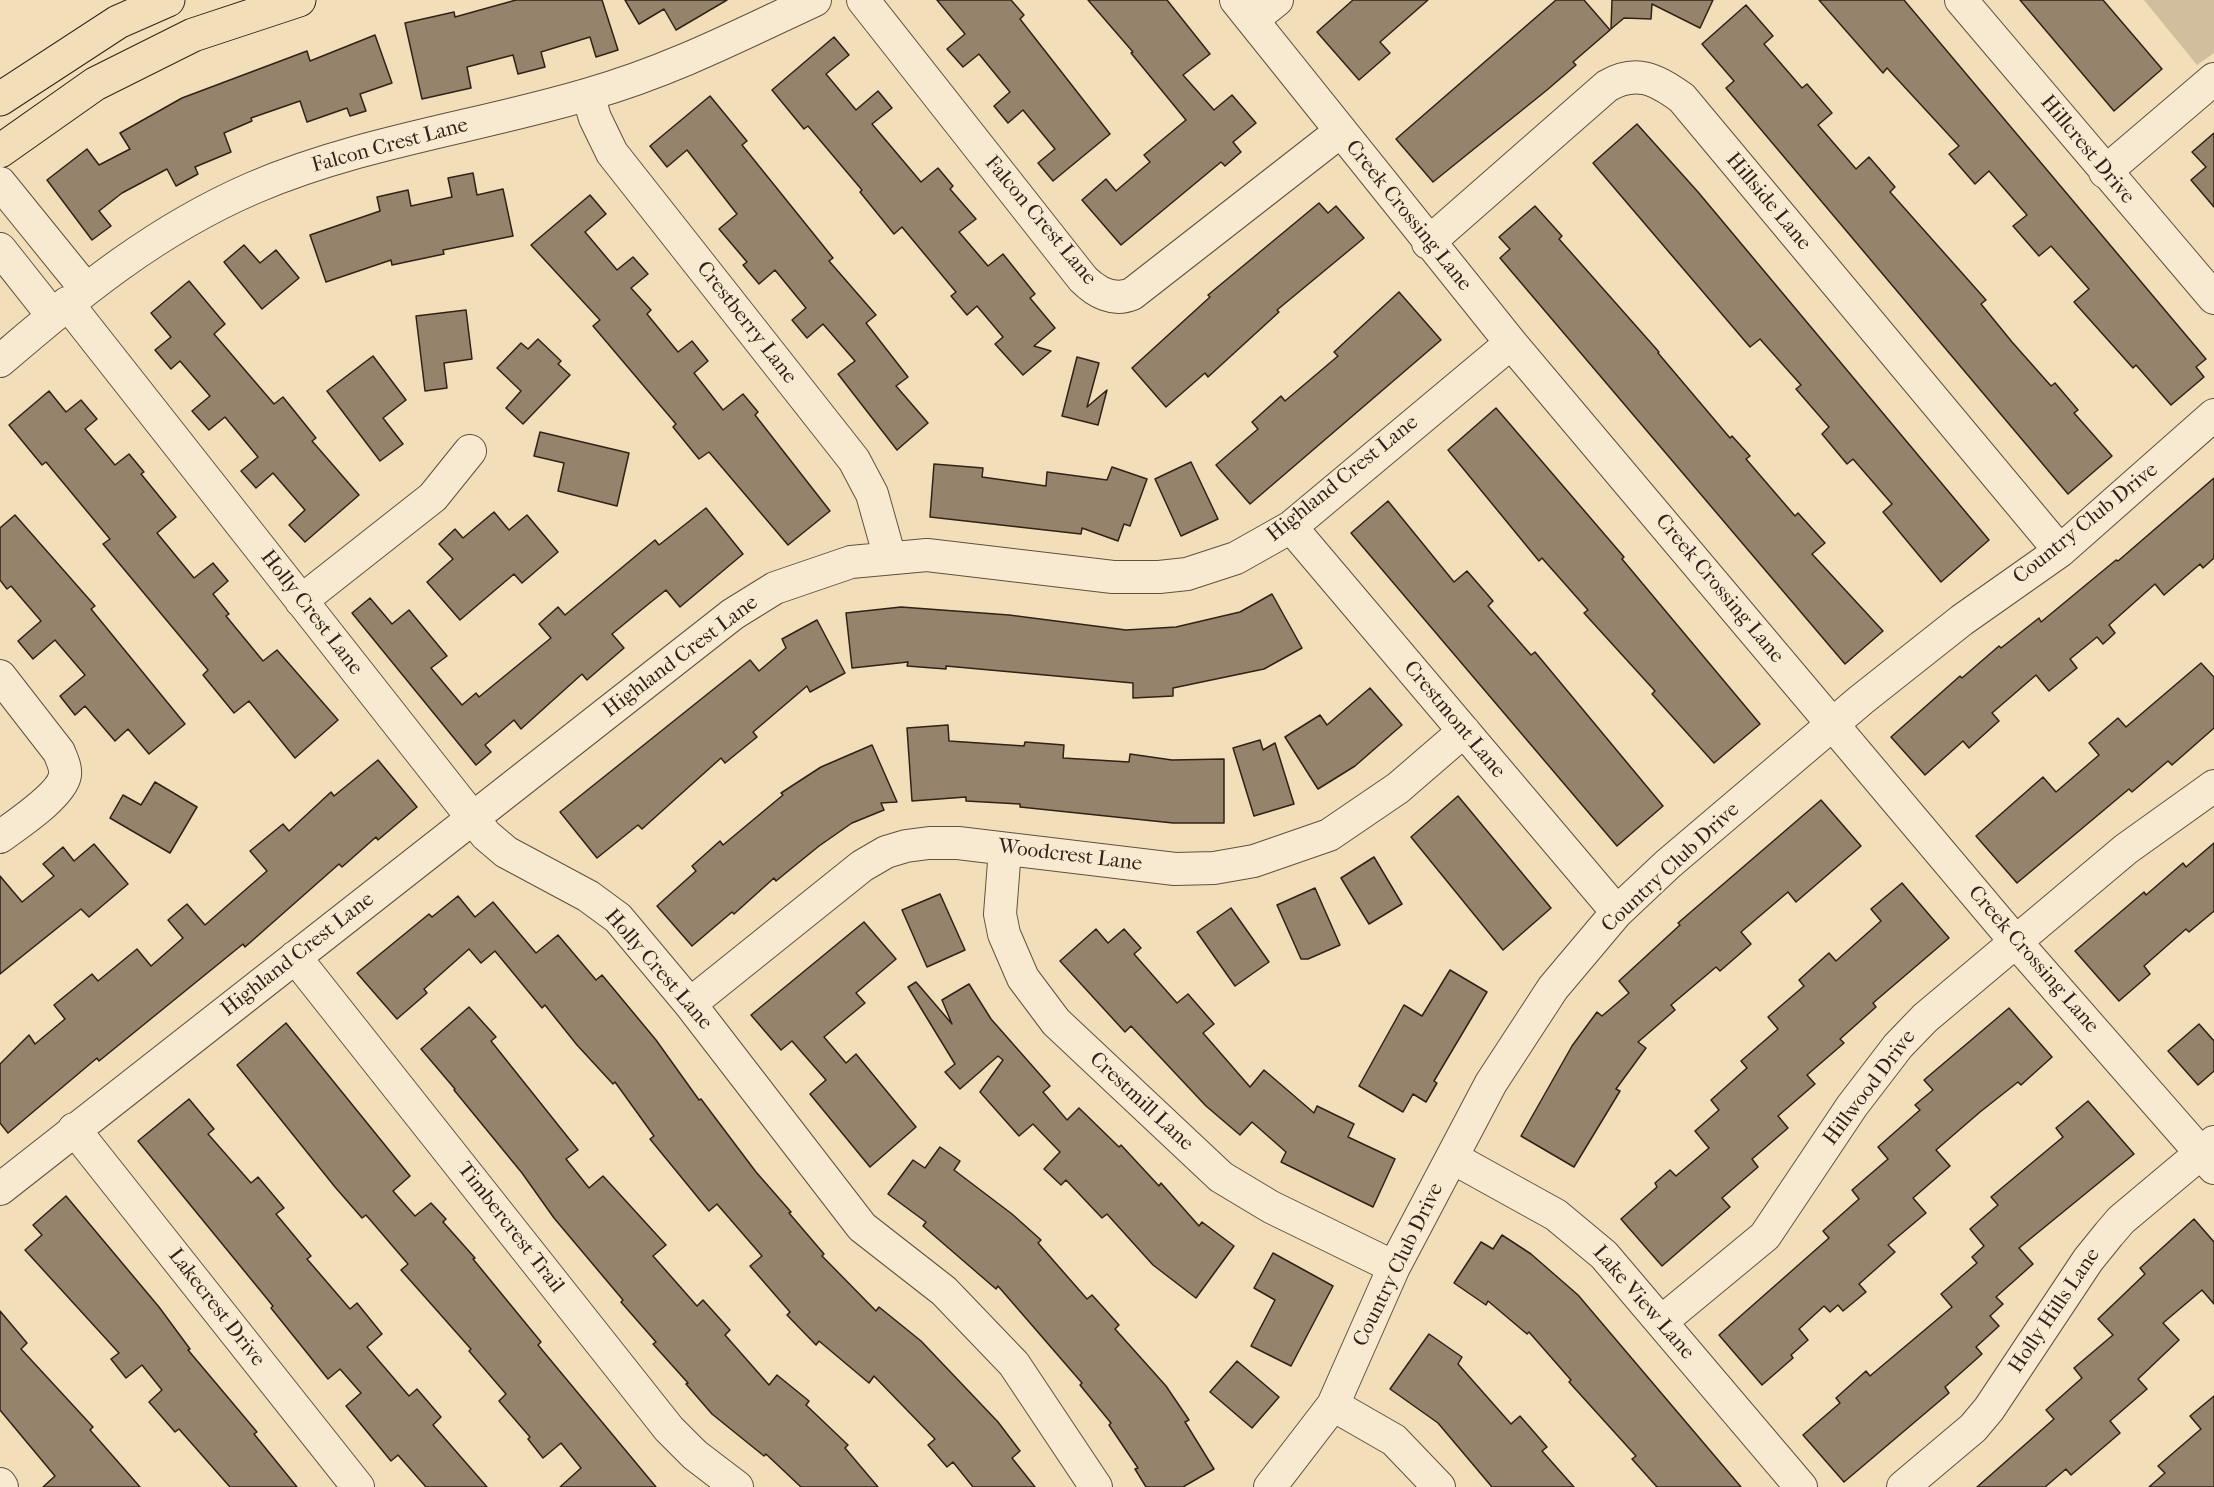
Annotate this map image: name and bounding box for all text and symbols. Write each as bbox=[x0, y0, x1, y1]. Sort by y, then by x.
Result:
street label: Hillcrest Drive bbox=[2034, 91, 2140, 209]
street label: Falcon Crest Lane bbox=[309, 113, 471, 179]
street label: Creek Crossing Lane bbox=[1339, 135, 1477, 297]
street label: Hillside Lane bbox=[1720, 148, 1816, 256]
street label: Falcon Crest Lane bbox=[979, 151, 1101, 291]
street label: Crestberry Lane bbox=[690, 257, 802, 389]
street label: Highland Crest Lane bbox=[1262, 410, 1424, 548]
street label: Country Club Drive bbox=[2009, 458, 2163, 590]
street label: Creek Crossing Lane bbox=[1649, 509, 1789, 669]
street label: Holly Crest Lane bbox=[254, 546, 368, 680]
street label: Highland Crest Lane bbox=[599, 591, 763, 723]
street label: Crestmont Lane bbox=[1398, 656, 1510, 784]
street label: Country Club Drive bbox=[1597, 798, 1745, 938]
street label: Woodcrest Lane bbox=[996, 835, 1144, 877]
street label: Creek Crossing Lane bbox=[1962, 881, 2104, 1039]
street label: Highland Crest Lane bbox=[216, 887, 380, 1023]
street label: Holly Crest Lane bbox=[599, 905, 717, 1035]
street label: Hillwood Drive bbox=[1818, 1025, 1922, 1151]
street label: Crestmill Lane bbox=[1084, 1047, 1198, 1157]
street label: Timbercrest Trail bbox=[451, 1158, 569, 1298]
street label: Country Club Drive bbox=[1348, 1179, 1450, 1351]
street label: Lake View Lane bbox=[1587, 1241, 1699, 1365]
street label: Lakecrest Drive bbox=[162, 1244, 270, 1372]
street label: Holly Hills Lane bbox=[2004, 1244, 2106, 1378]

